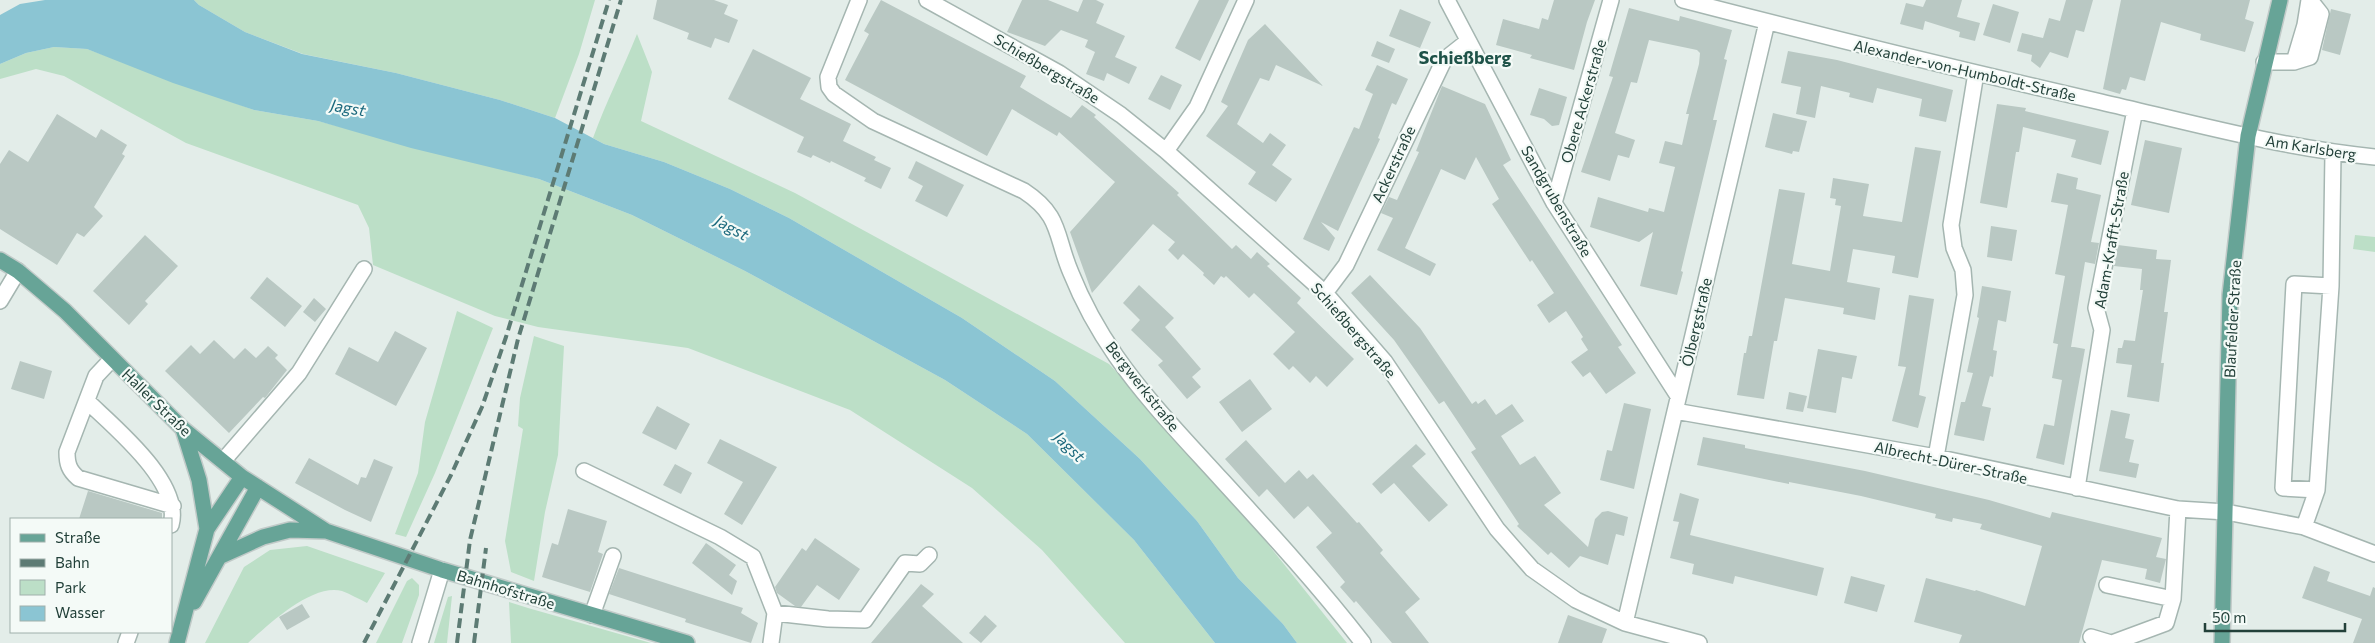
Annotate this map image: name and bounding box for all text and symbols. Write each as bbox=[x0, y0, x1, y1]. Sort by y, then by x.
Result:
street label: Schießbergstraße bbox=[991, 29, 1103, 107]
street label: Alexander-von-Humboldt-Straße bbox=[1852, 36, 2078, 104]
street label: Obere Ackerstraße bbox=[1557, 37, 1609, 165]
district label: Schießberg bbox=[1419, 46, 1512, 68]
water label: Jagst bbox=[327, 94, 368, 120]
street label: Ackerstraße bbox=[1367, 123, 1419, 205]
street label: Am Karlsberg bbox=[2264, 131, 2358, 163]
street label: Sandgrubenstraße bbox=[1518, 142, 1596, 260]
street label: Adam-Krafft-Straße bbox=[2090, 170, 2132, 310]
water label: Jagst bbox=[710, 209, 753, 244]
street label: Blaufelder Straße bbox=[2220, 260, 2244, 378]
street label: Ölbergstraße bbox=[1677, 276, 1715, 368]
street label: Schießbergstraße bbox=[1308, 279, 1400, 381]
street label: Bergwerkstraße bbox=[1102, 337, 1184, 435]
street label: Haller Straße bbox=[119, 365, 195, 439]
water label: Jagst bbox=[1049, 425, 1090, 465]
street label: Albrecht-Dürer-Straße bbox=[1873, 437, 2029, 487]
legend bbox=[10, 518, 172, 633]
text: Straße bbox=[55, 528, 101, 546]
text: Bahn bbox=[55, 553, 90, 571]
street label: Bahnhofstraße bbox=[455, 566, 557, 612]
text: Park bbox=[55, 578, 86, 596]
scale bar bbox=[2205, 600, 2345, 632]
text: Wasser bbox=[55, 603, 105, 621]
text: 50 m bbox=[2212, 608, 2246, 626]

